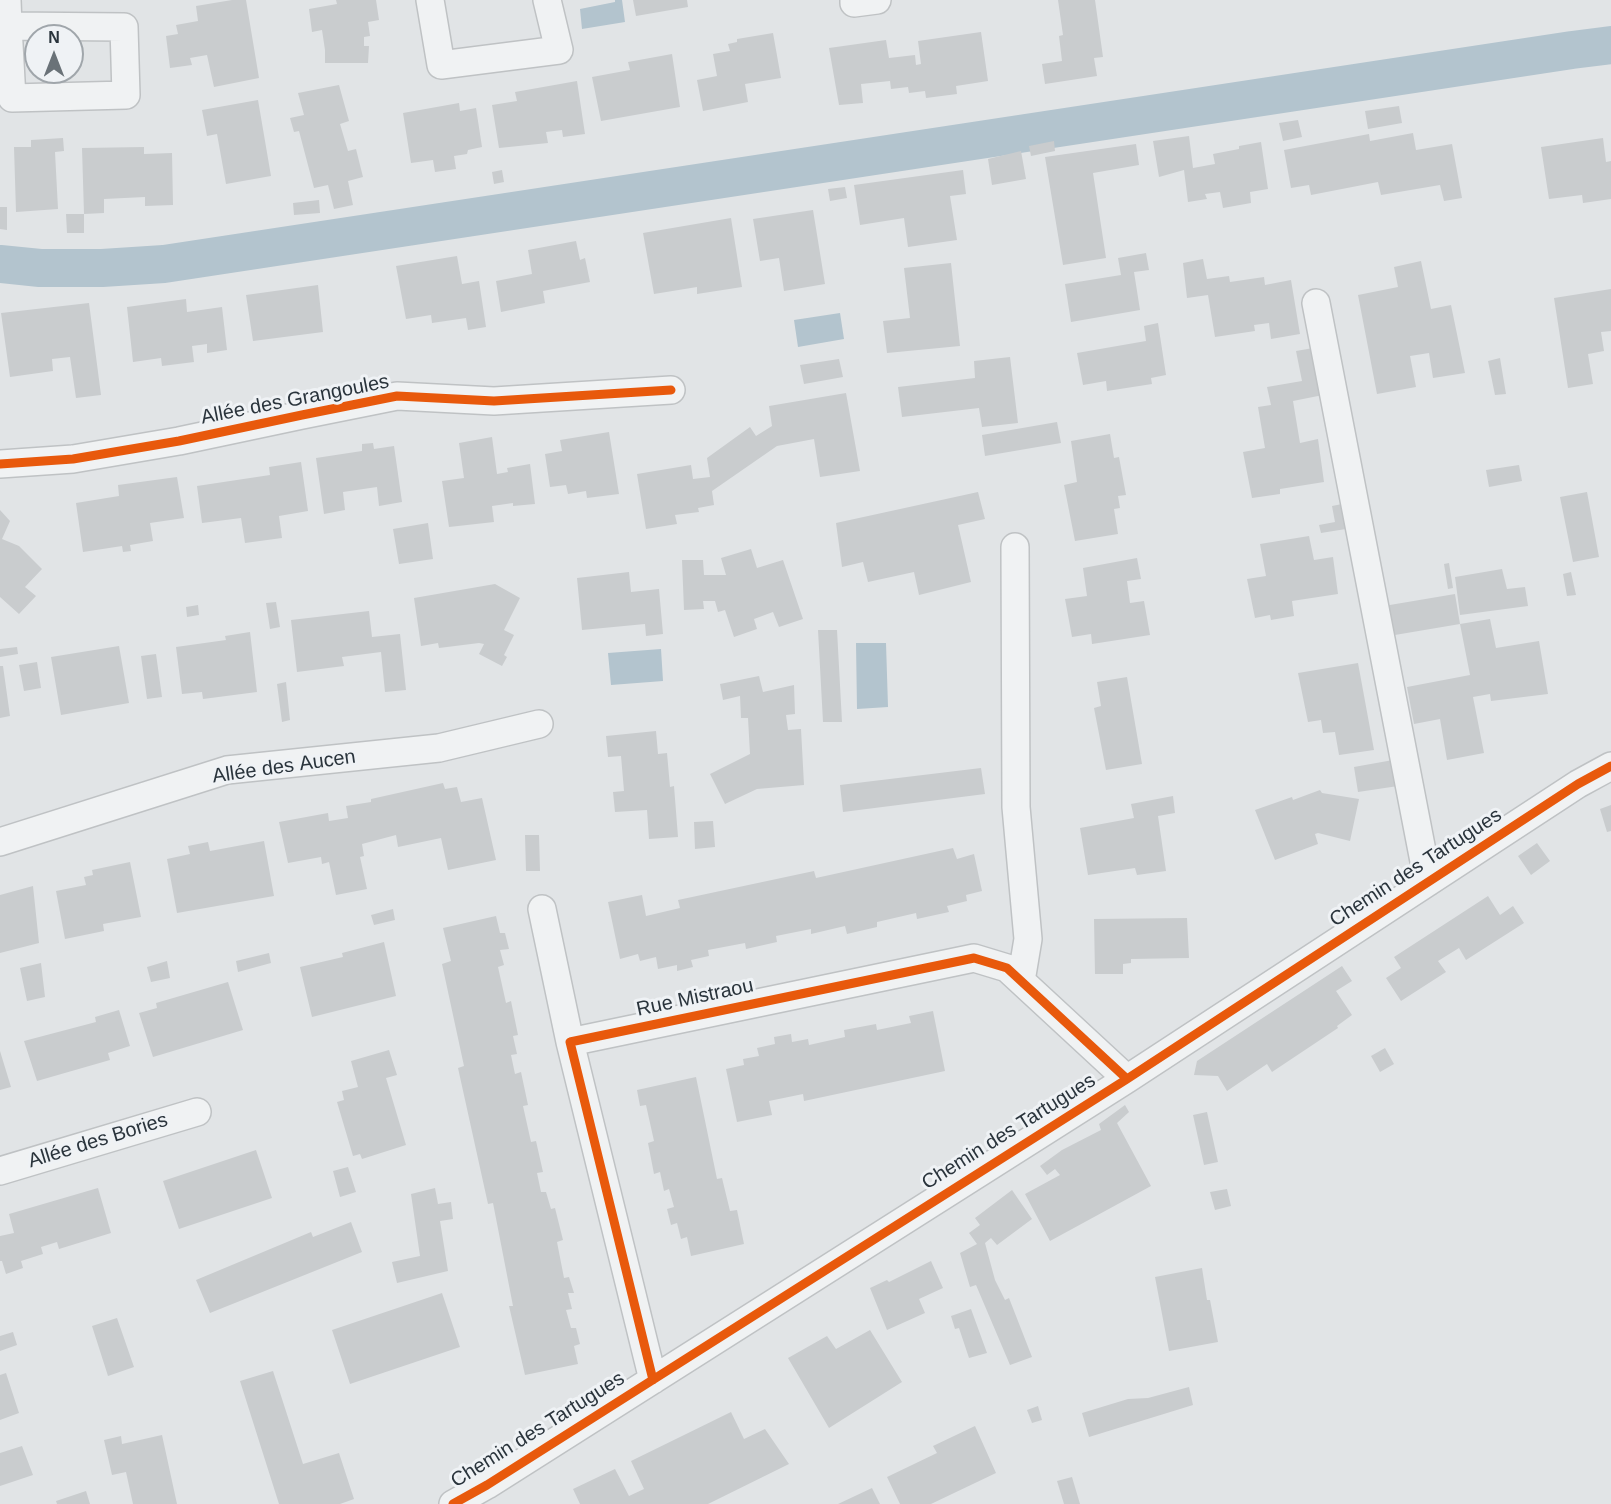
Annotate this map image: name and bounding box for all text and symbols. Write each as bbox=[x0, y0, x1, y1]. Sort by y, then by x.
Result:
north arrow bbox=[24, 24, 84, 84]
text: N bbox=[48, 29, 60, 46]
street label: Allée des Grangoules bbox=[199, 370, 391, 430]
street label: Allée des Aucen bbox=[211, 745, 357, 789]
street label: Chemin des Tartugues bbox=[1326, 803, 1506, 933]
street label: Rue Mistraou bbox=[634, 974, 756, 1022]
street label: Chemin des Tartugues bbox=[918, 1069, 1100, 1195]
street label: Allée des Bories bbox=[25, 1108, 171, 1174]
street label: Chemin des Tartugues bbox=[447, 1367, 629, 1493]

